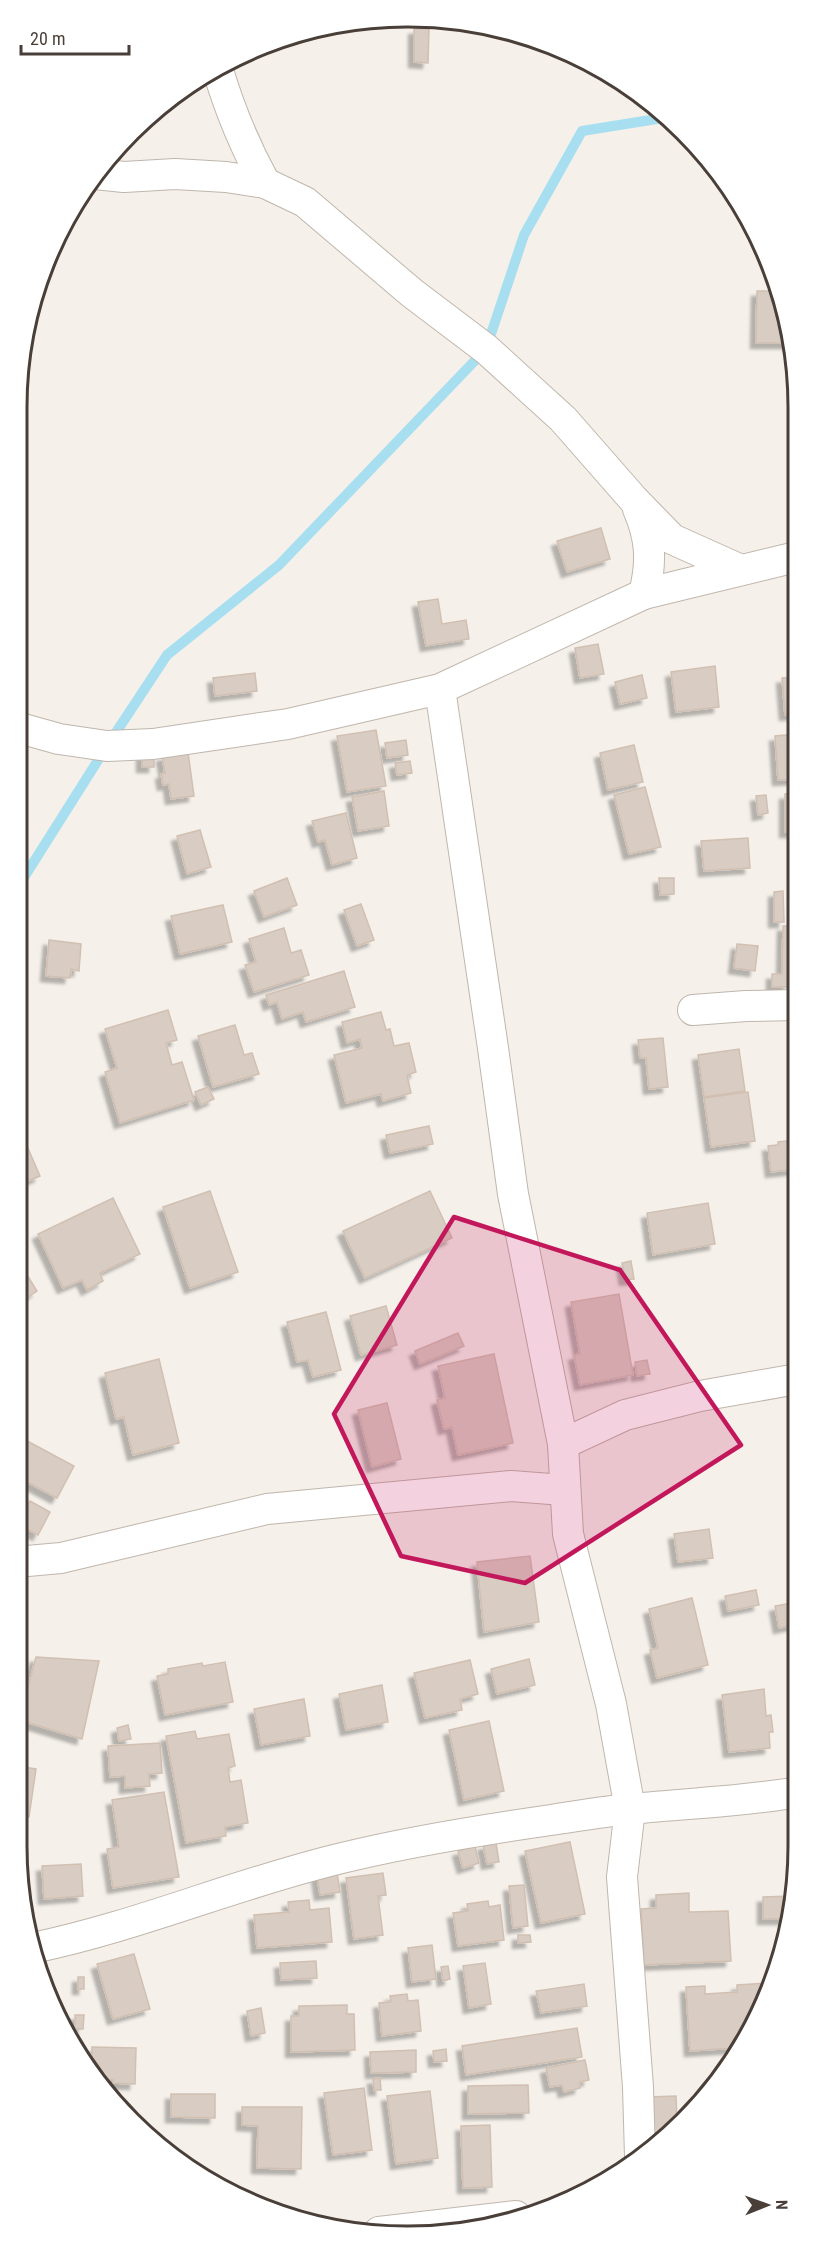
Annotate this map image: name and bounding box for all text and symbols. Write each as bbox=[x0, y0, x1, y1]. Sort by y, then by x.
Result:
scale bar bbox=[21, 18, 129, 56]
text: 20 m bbox=[30, 28, 65, 49]
north arrow bbox=[737, 2175, 797, 2235]
text: N bbox=[772, 2200, 791, 2210]

